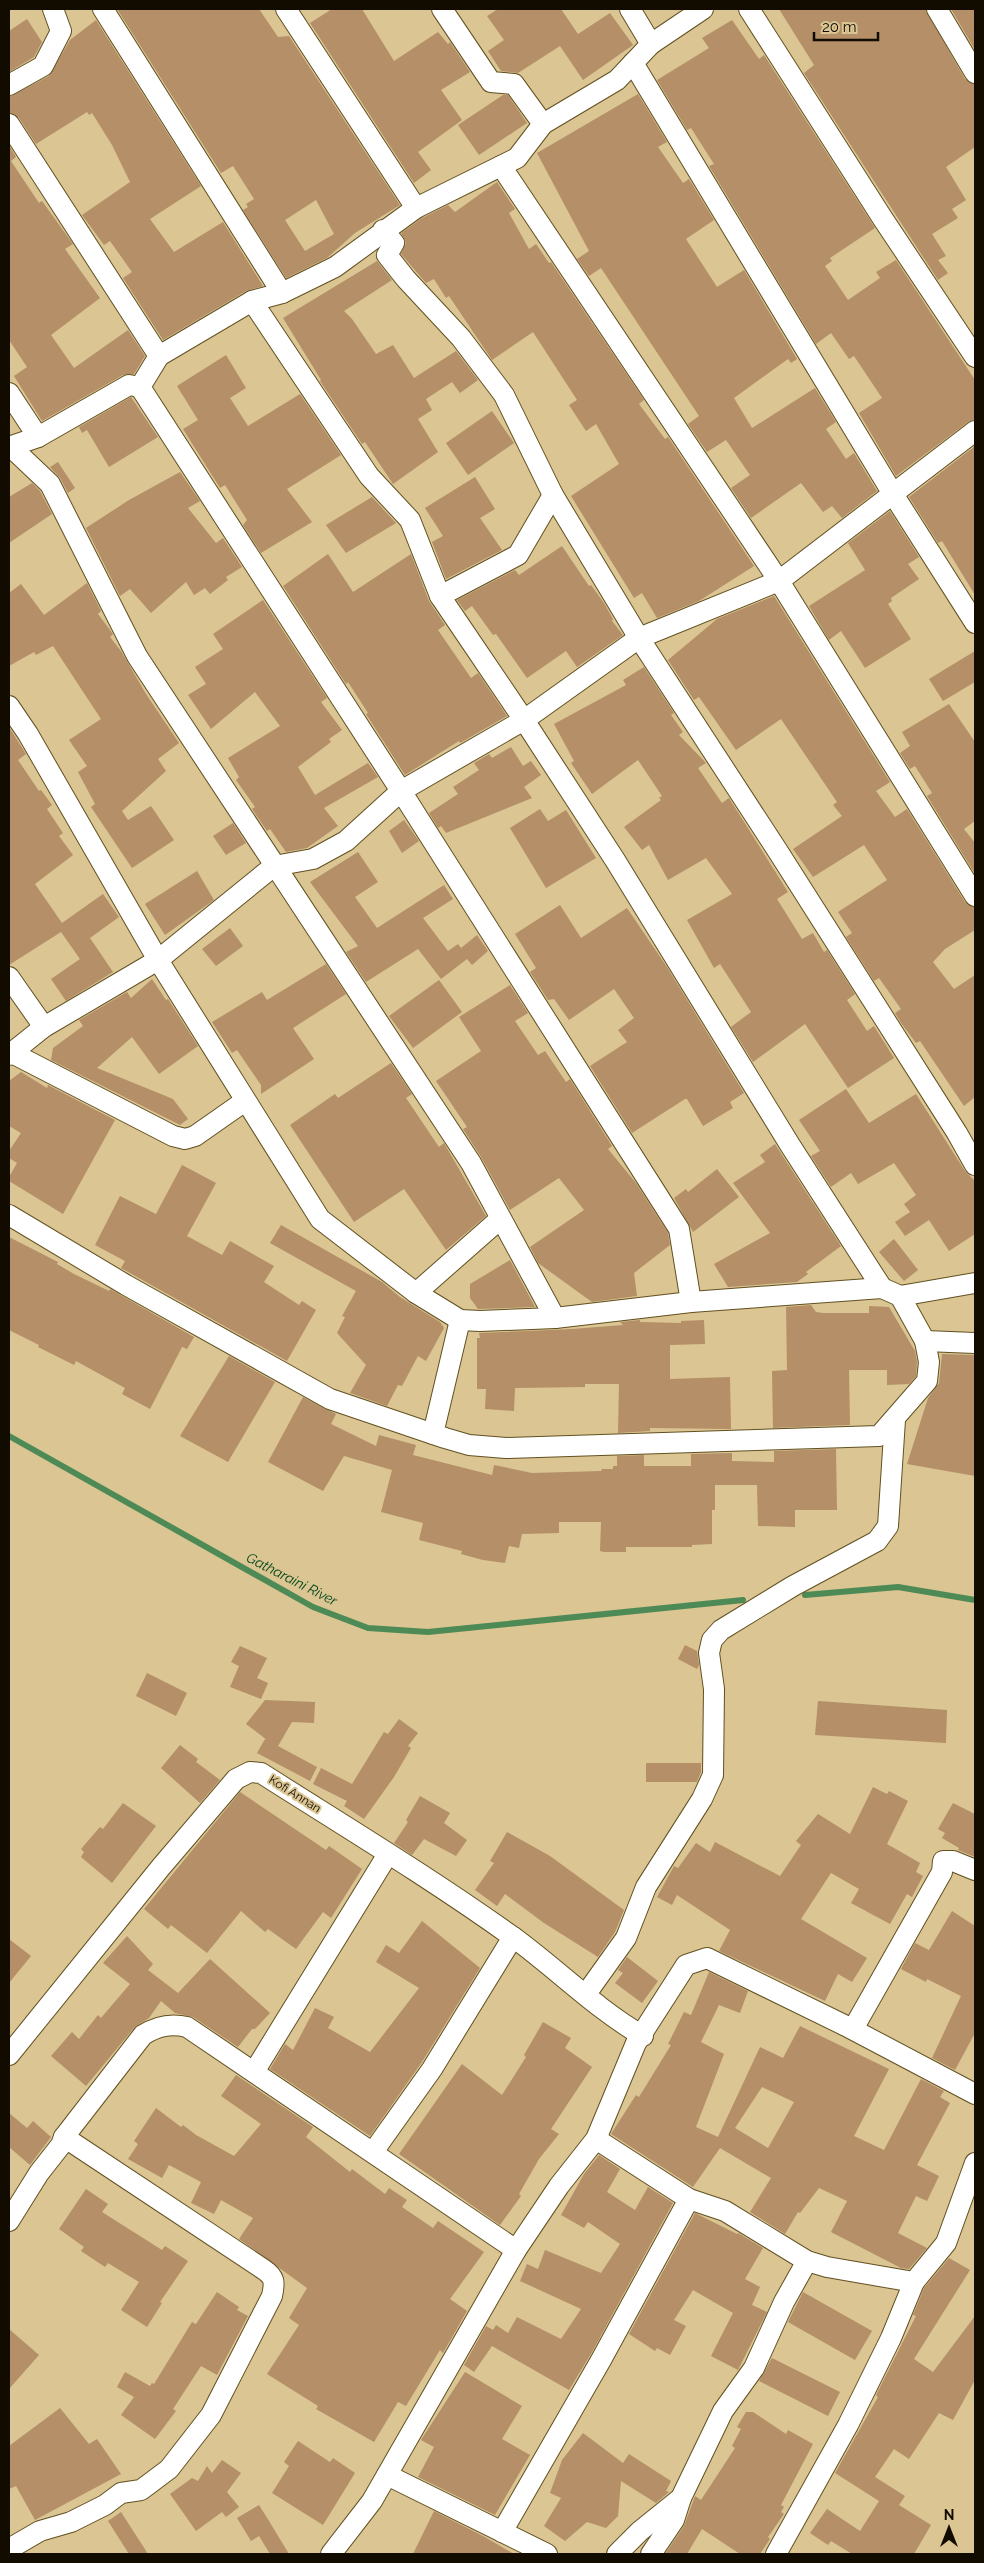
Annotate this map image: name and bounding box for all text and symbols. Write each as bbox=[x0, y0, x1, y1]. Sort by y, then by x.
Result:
scale bar bbox=[814, 10, 878, 42]
text: 20 m bbox=[822, 18, 857, 36]
water label: Gatharaini River bbox=[244, 1549, 341, 1609]
street label: Kofi Annan bbox=[266, 1772, 324, 1816]
north arrow bbox=[924, 2503, 974, 2553]
text: N bbox=[944, 2507, 954, 2523]

